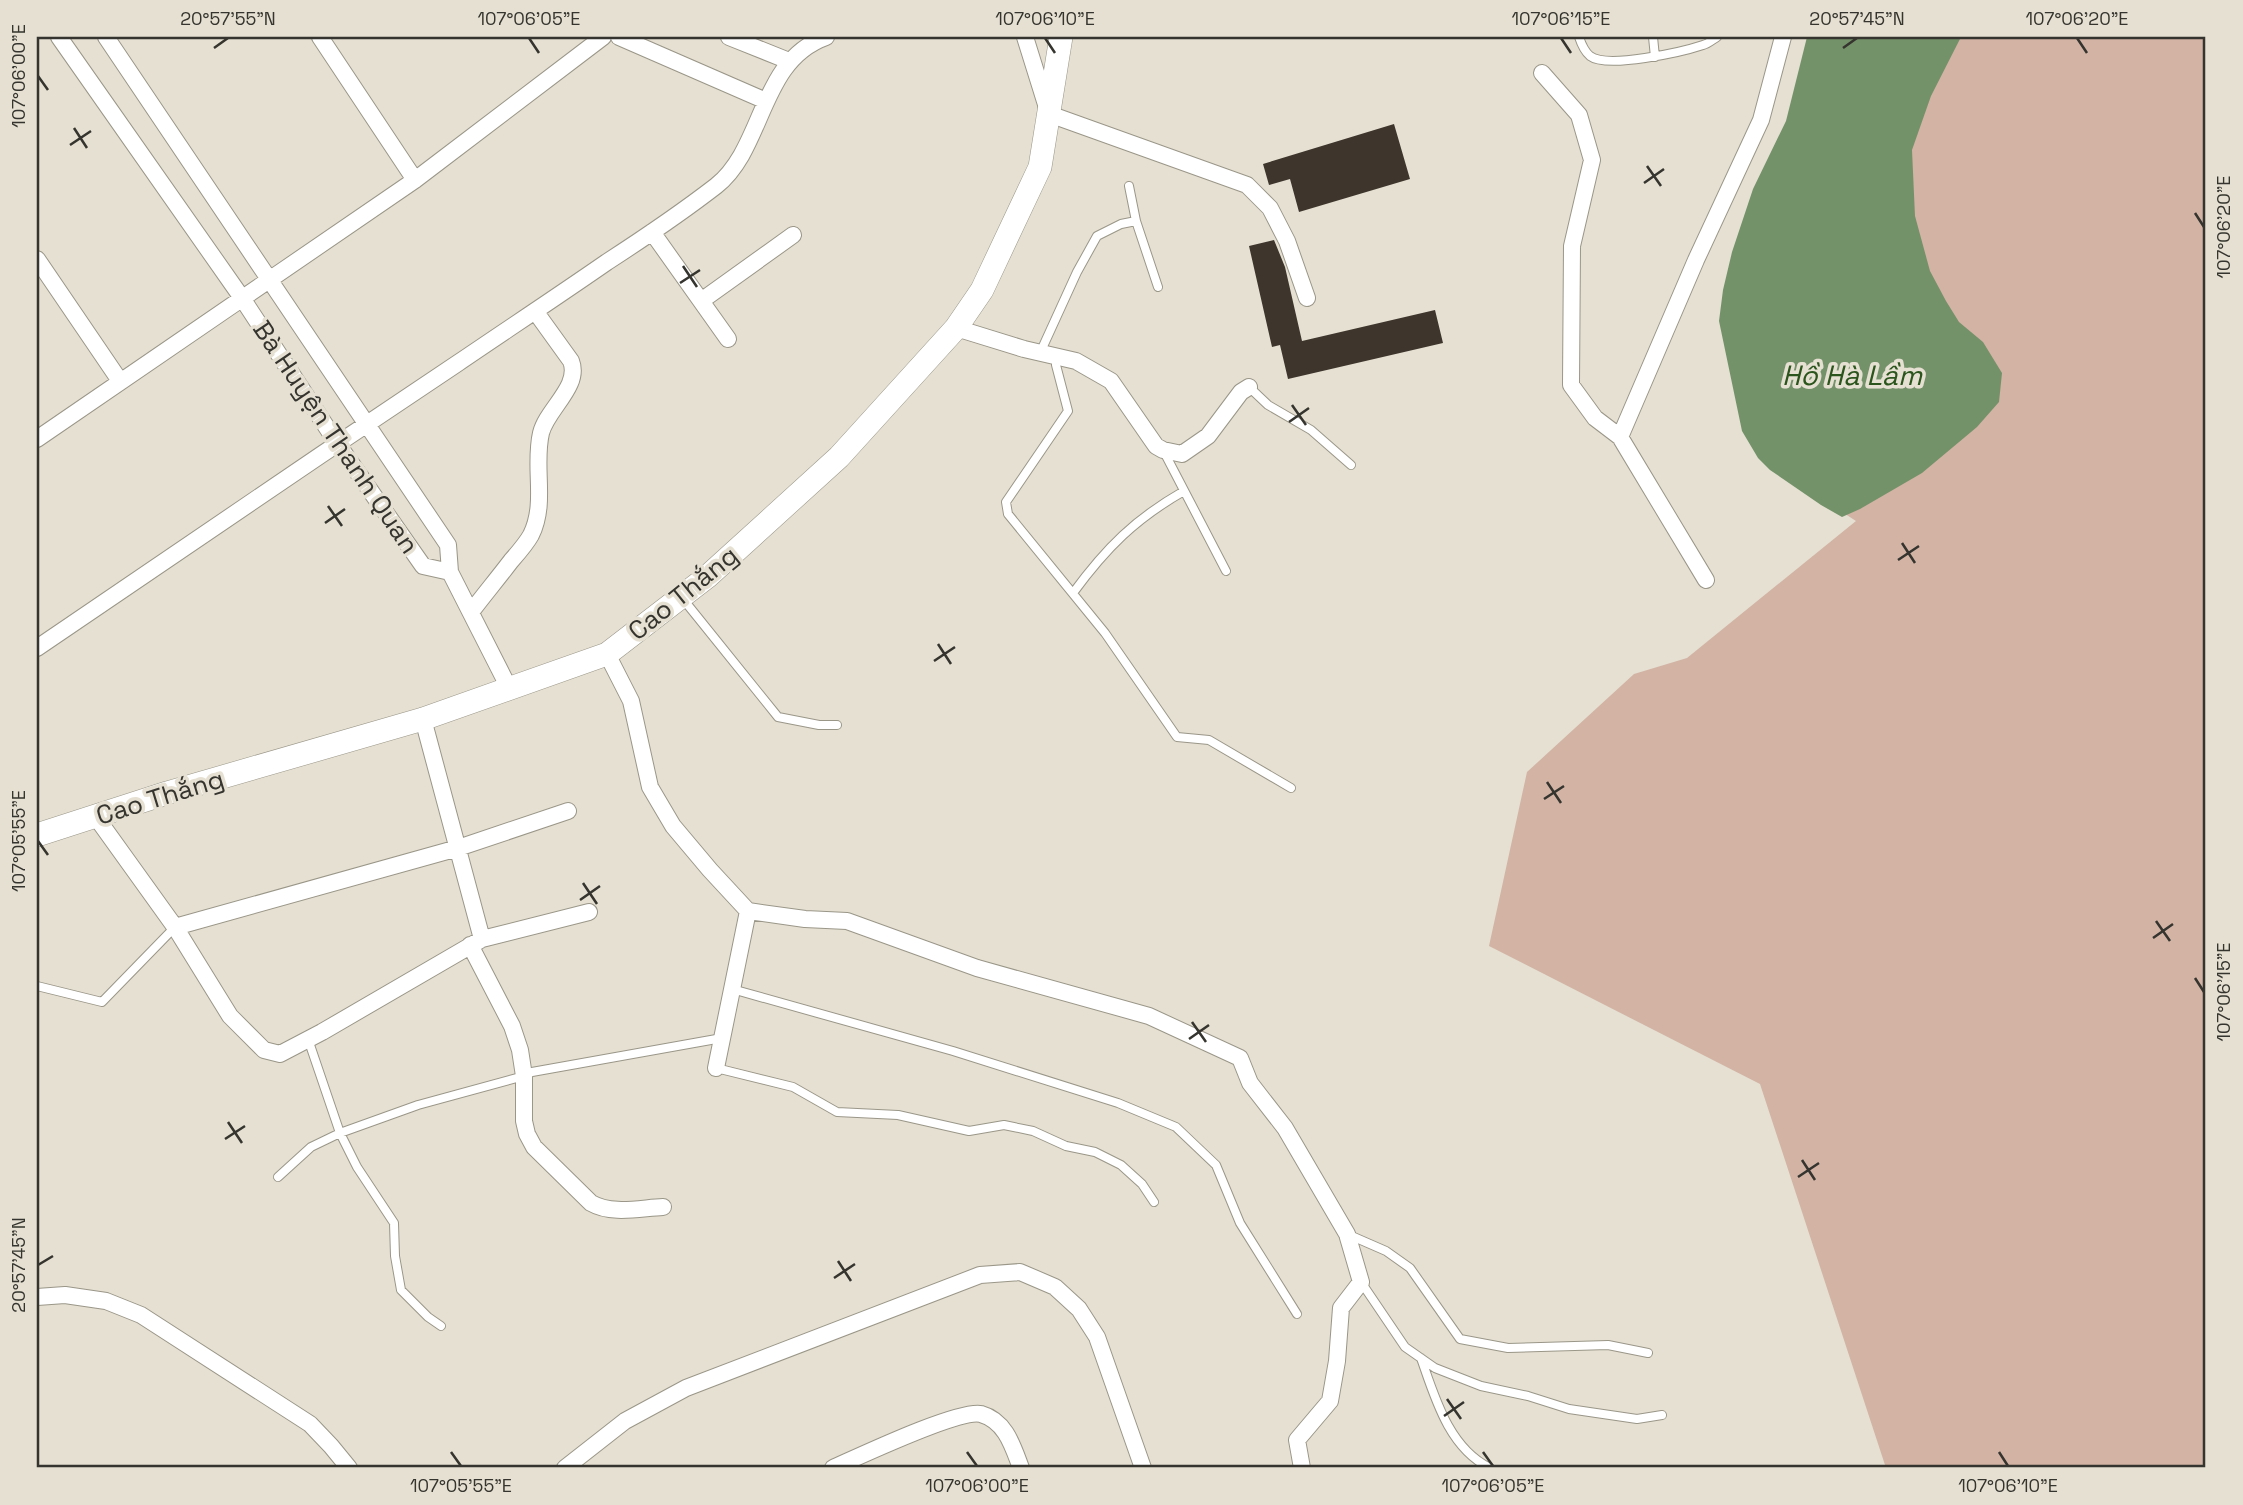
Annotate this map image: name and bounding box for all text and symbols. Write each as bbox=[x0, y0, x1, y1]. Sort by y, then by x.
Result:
text: 20°57'55"N bbox=[180, 7, 276, 30]
text: 107°06'05"E bbox=[478, 7, 580, 30]
text: 107°06'10"E bbox=[995, 7, 1095, 30]
text: 107°06'15"E bbox=[1512, 7, 1610, 30]
text: 20°57'45"N bbox=[1809, 7, 1905, 30]
text: 107°06'20"E bbox=[2026, 7, 2129, 30]
text: 107°06'00"E bbox=[7, 24, 30, 128]
text: 107°06'20"E bbox=[2212, 176, 2235, 279]
street label: Bà Huyện Thanh Quan bbox=[245, 314, 427, 560]
water label: Hồ Hà Lầm bbox=[1782, 357, 1923, 393]
street label: Cao Thắng bbox=[621, 538, 745, 648]
street label: Cao Thắng bbox=[92, 761, 228, 833]
text: 107°05'55"E bbox=[7, 790, 30, 892]
text: 107°06'15"E bbox=[2212, 943, 2235, 1041]
text: 20°57'45"N bbox=[7, 1217, 30, 1313]
text: 107°05'55"E bbox=[410, 1474, 512, 1497]
text: 107°06'00"E bbox=[925, 1474, 1029, 1497]
text: 107°06'05"E bbox=[1442, 1474, 1544, 1497]
text: 107°06'10"E bbox=[1958, 1474, 2058, 1497]

